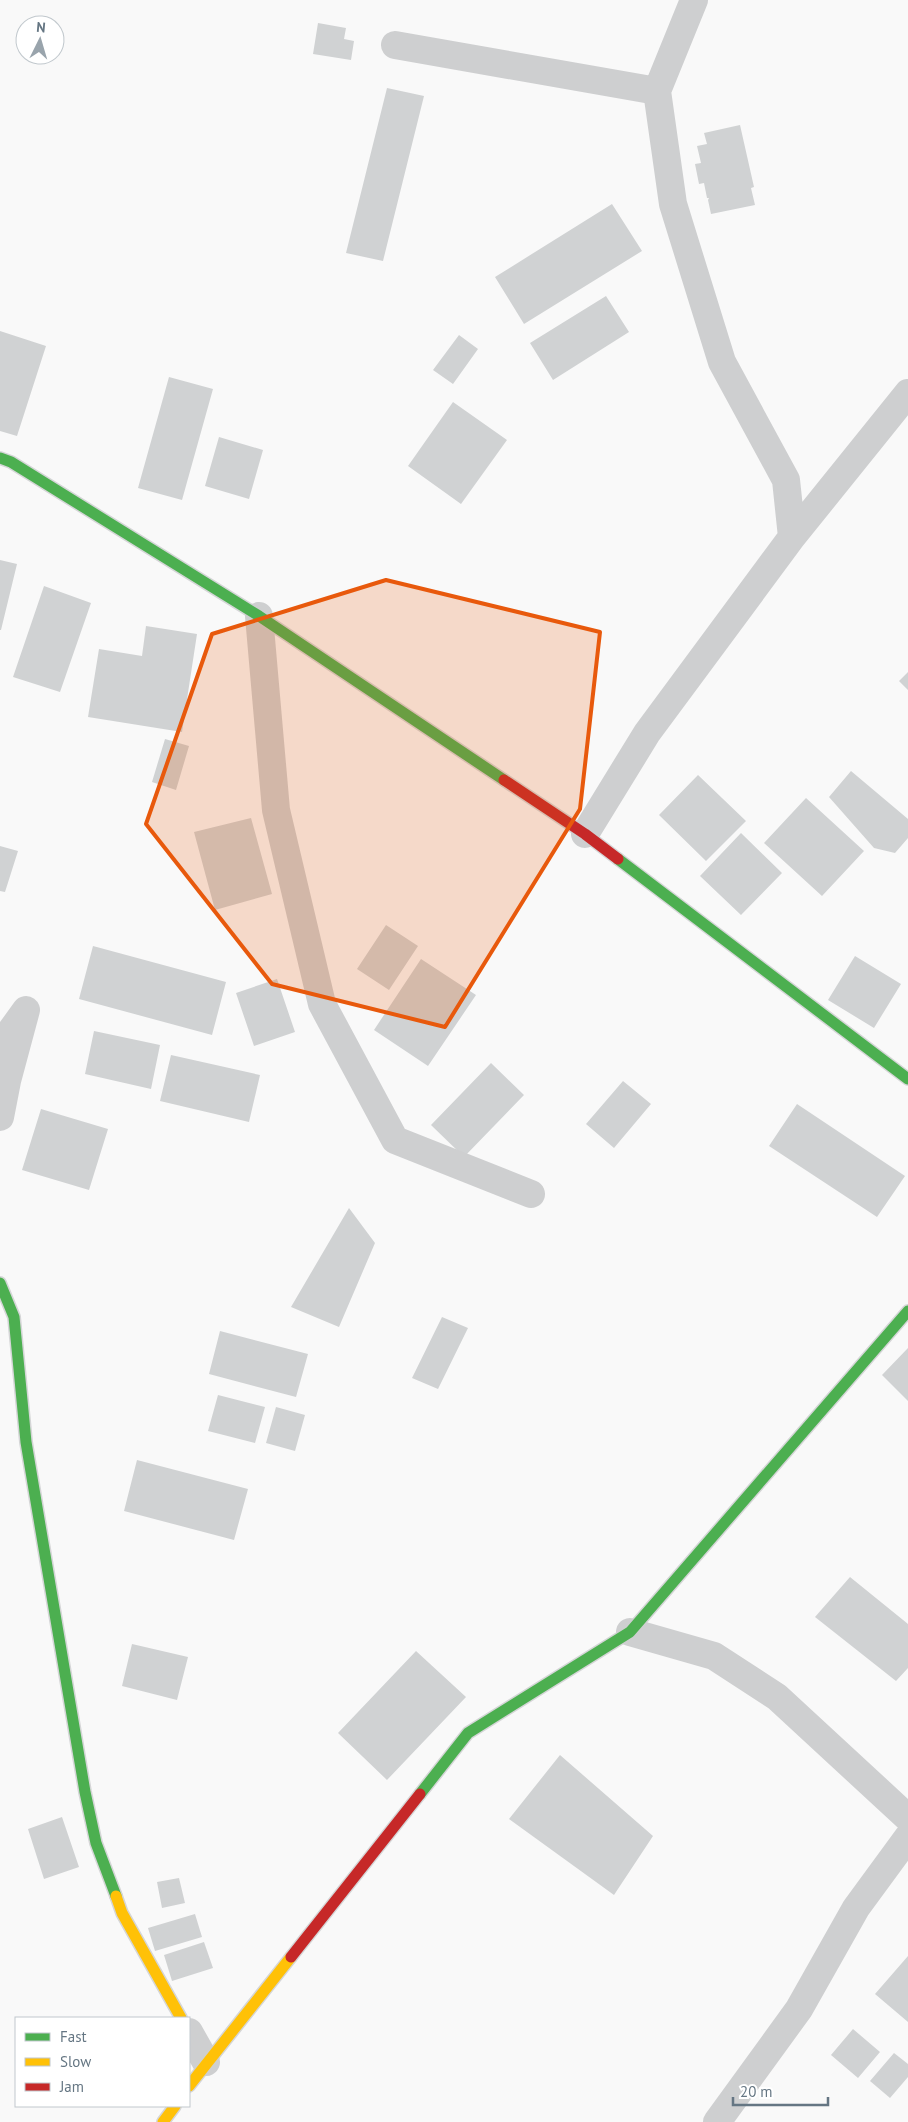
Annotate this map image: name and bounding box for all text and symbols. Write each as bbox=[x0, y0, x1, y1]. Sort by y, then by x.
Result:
north arrow bbox=[15, 15, 65, 65]
text: N bbox=[36, 18, 47, 36]
legend bbox=[15, 2017, 190, 2107]
text: Fast bbox=[60, 2027, 87, 2046]
text: Slow bbox=[60, 2052, 91, 2071]
scale bar bbox=[733, 2074, 828, 2106]
text: Jam bbox=[59, 2077, 84, 2096]
text: 20 m bbox=[740, 2082, 773, 2101]

